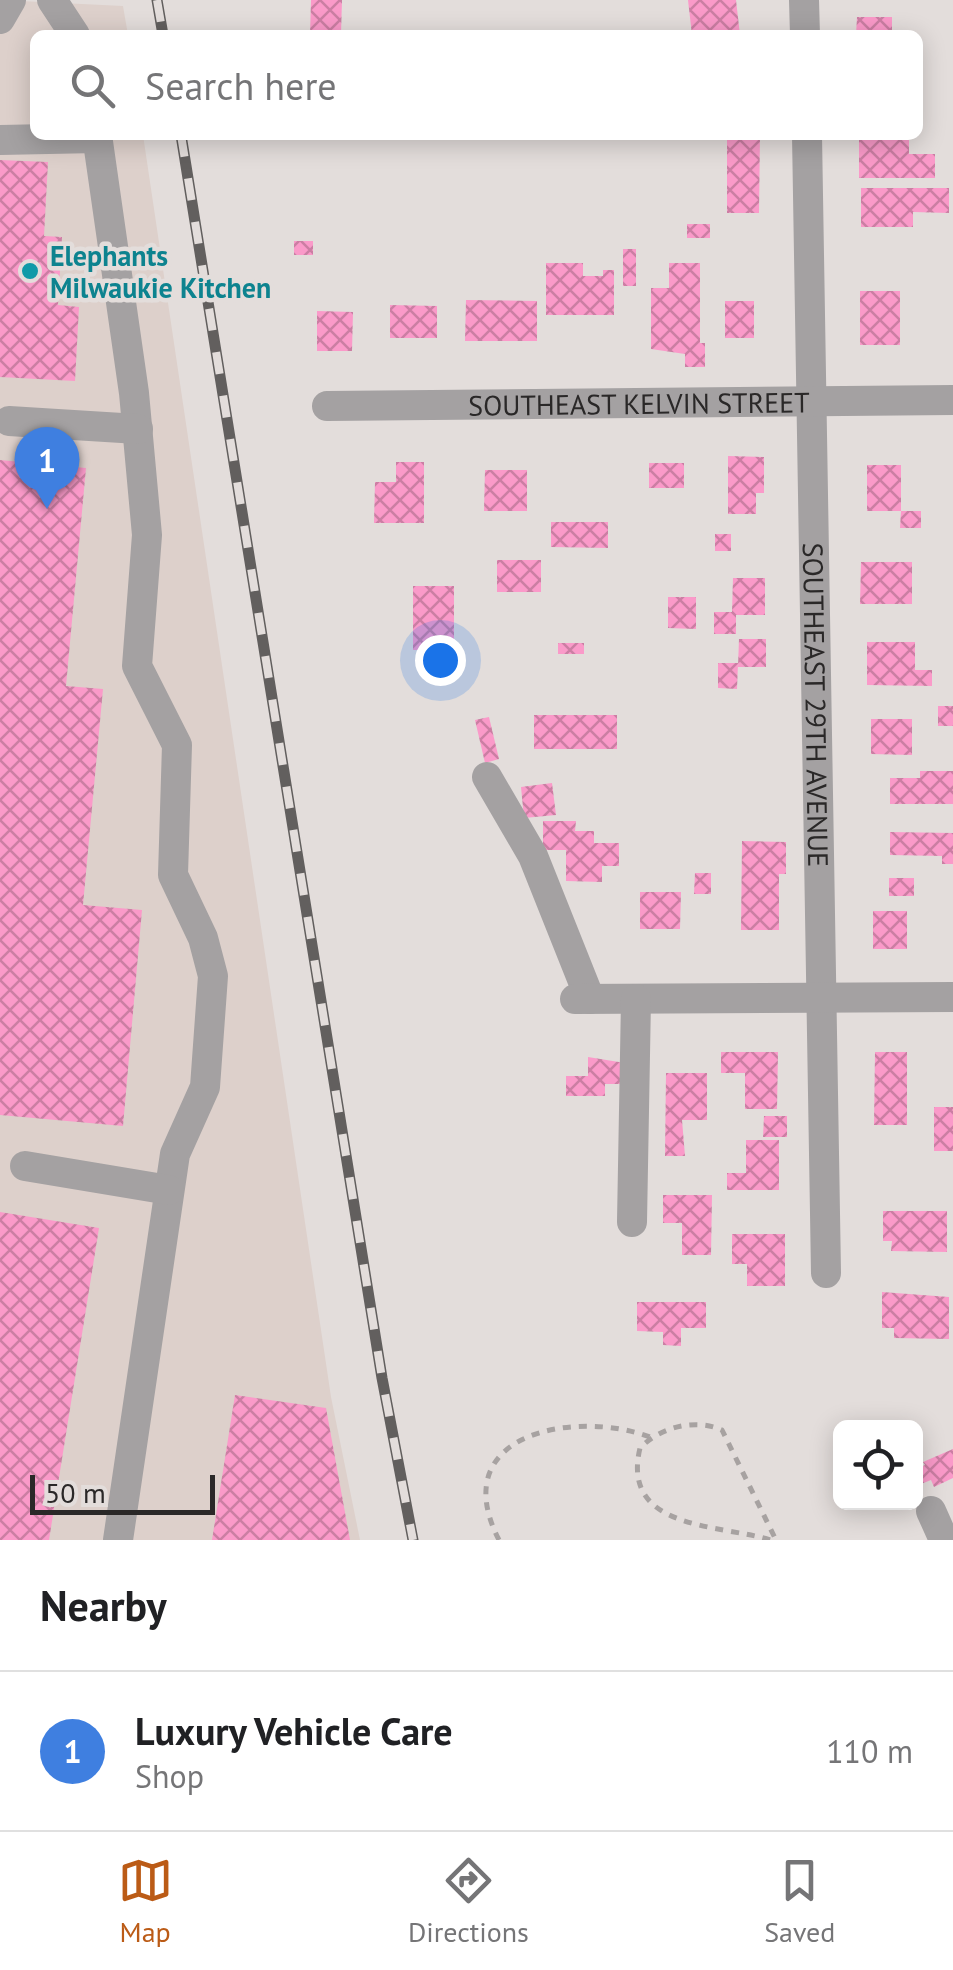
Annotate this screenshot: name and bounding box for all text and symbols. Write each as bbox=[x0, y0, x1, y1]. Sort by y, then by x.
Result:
search box bbox=[30, 30, 923, 140]
icon: search bbox=[65, 58, 120, 113]
text: Search here bbox=[145, 61, 337, 110]
place label: Elephants Milwaukie Kitchen bbox=[50, 237, 271, 306]
marker: Elephants Milwaukie Kitchen bbox=[19, 260, 41, 282]
street label: SOUTHEAST KELVIN STREET bbox=[468, 383, 810, 423]
pin: 1 bbox=[15, 426, 80, 509]
street label: SOUTHEAST 29TH AVENUE bbox=[795, 542, 838, 867]
your location bbox=[415, 635, 466, 686]
map controls bbox=[833, 1420, 923, 1510]
button: locate bbox=[833, 1420, 923, 1510]
scale bar bbox=[30, 1470, 215, 1514]
text: 50 m bbox=[45, 1474, 106, 1511]
text: Nearby bbox=[40, 1578, 167, 1633]
text: Luxury Vehicle Care bbox=[135, 1706, 453, 1755]
text: 1 bbox=[63, 1730, 82, 1772]
text: 110 m bbox=[826, 1730, 913, 1772]
text: Shop bbox=[135, 1755, 204, 1797]
tab: Map bbox=[118, 1853, 173, 1950]
tab: Directions bbox=[408, 1853, 529, 1950]
tab: Saved bbox=[764, 1853, 835, 1950]

